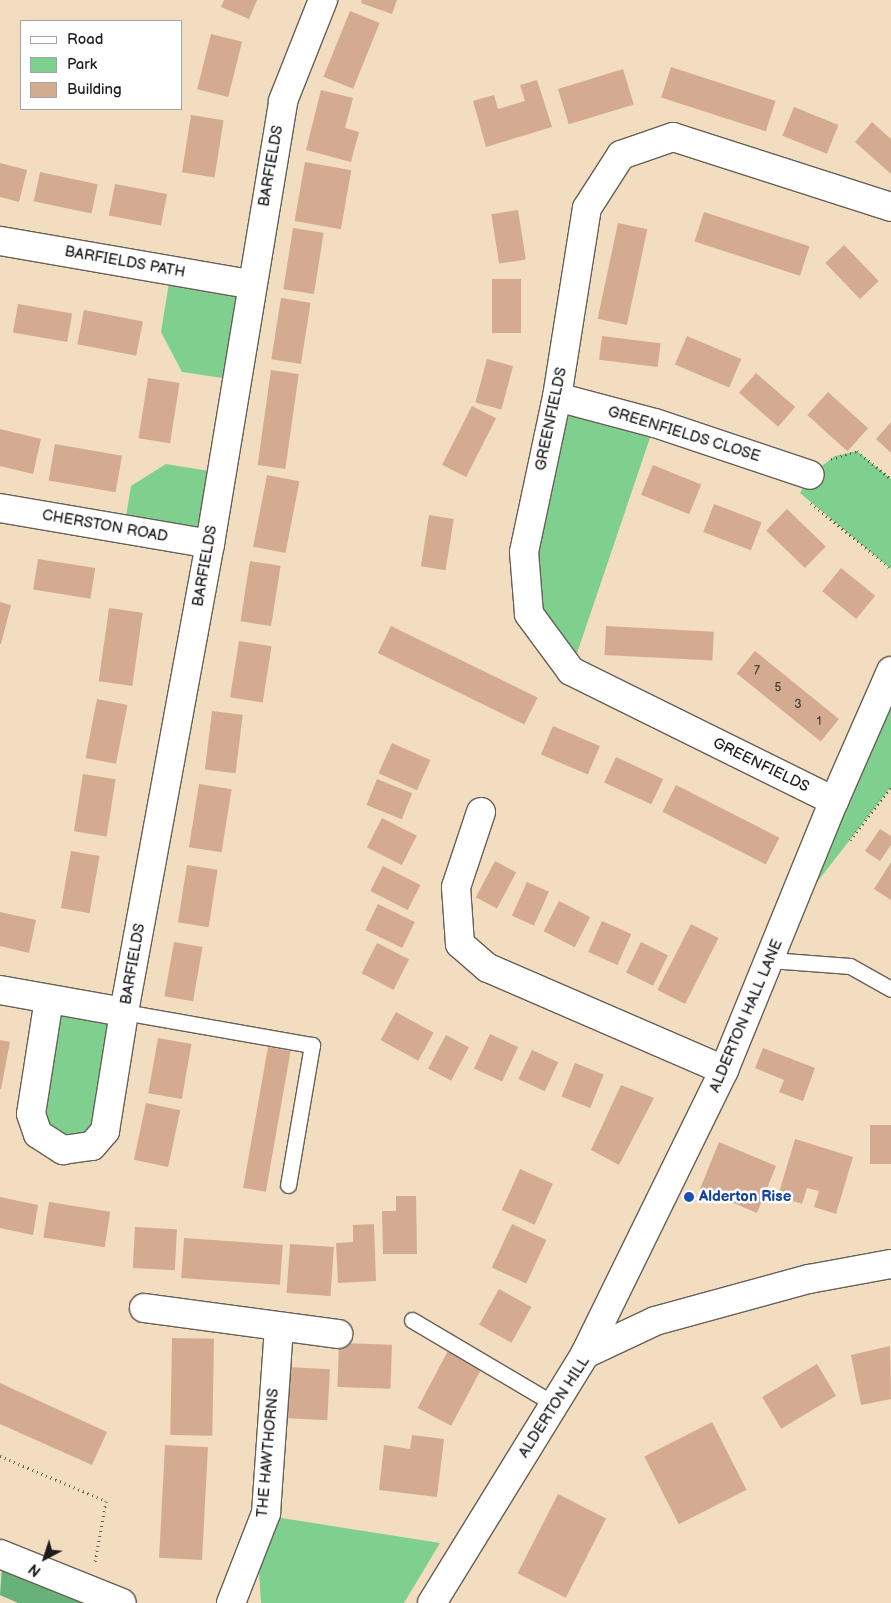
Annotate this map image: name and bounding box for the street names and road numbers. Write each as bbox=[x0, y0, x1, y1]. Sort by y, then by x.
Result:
street label: BARFIELDS bbox=[255, 124, 287, 208]
street label: BARFIELDS PATH bbox=[63, 243, 187, 281]
street label: GREENFIELDS bbox=[531, 366, 571, 472]
street label: GREENFIELDS CLOSE bbox=[606, 402, 762, 466]
street label: CHERSTON ROAD bbox=[41, 506, 169, 546]
street label: BARFIELDS bbox=[189, 524, 221, 608]
street label: GREENFIELDS bbox=[710, 734, 812, 796]
street label: BARFIELDS bbox=[117, 922, 149, 1006]
street label: ALDERTON HALL LANE bbox=[706, 937, 786, 1095]
street label: ALDERTON HILL bbox=[515, 1353, 593, 1461]
street label: THE HAWTHORNS bbox=[253, 1388, 283, 1518]

